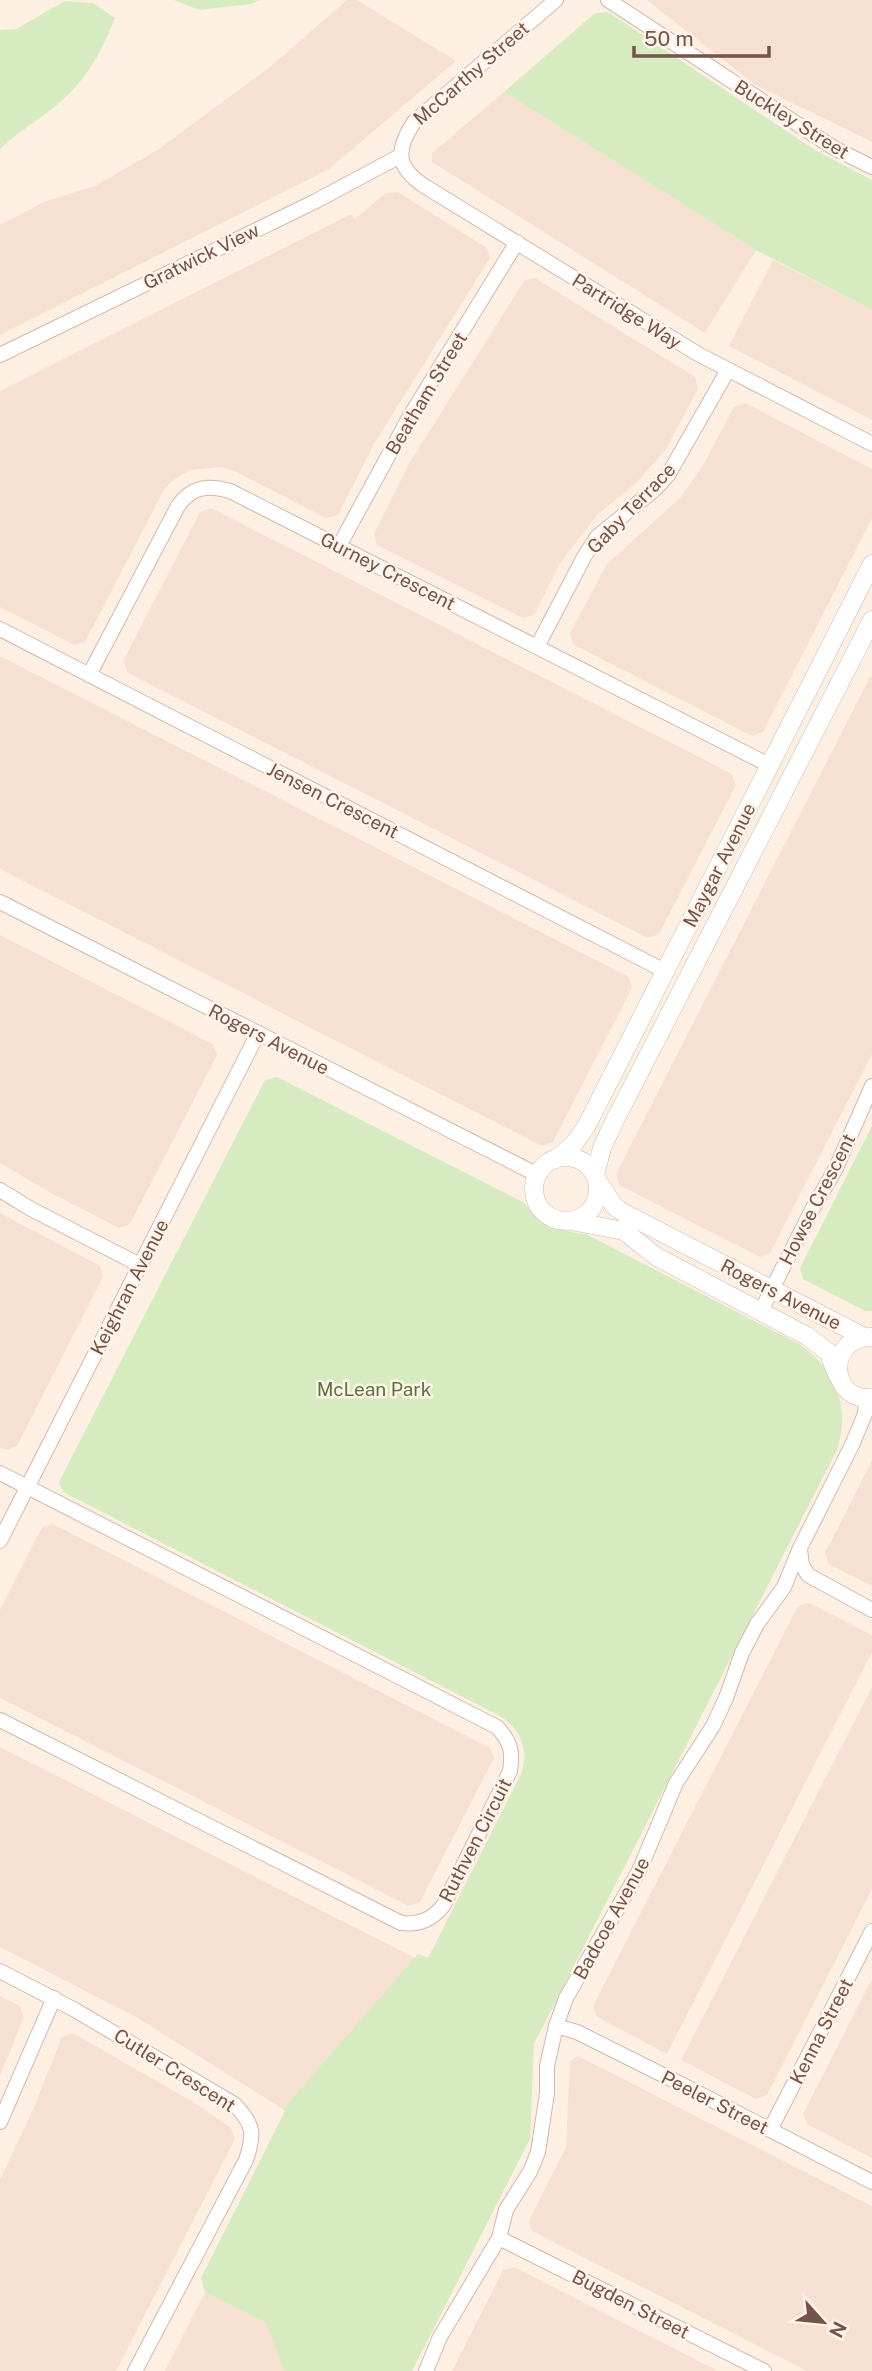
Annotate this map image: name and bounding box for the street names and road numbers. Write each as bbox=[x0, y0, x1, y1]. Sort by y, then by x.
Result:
street label: McCarthy Street bbox=[409, 17, 533, 129]
street label: Buckley Street bbox=[731, 75, 853, 163]
street label: Gratwick View bbox=[140, 218, 263, 294]
street label: Partridge Way bbox=[568, 269, 686, 353]
street label: Beatham Street bbox=[381, 328, 471, 458]
street label: Gaby Terrace bbox=[582, 458, 680, 558]
street label: Gurney Crescent bbox=[317, 527, 459, 615]
street label: Jensen Crescent bbox=[264, 757, 402, 843]
street label: Maygar Avenue bbox=[678, 799, 760, 931]
street label: Rogers Avenue bbox=[205, 999, 333, 1079]
street label: Howse Crescent bbox=[774, 1130, 860, 1268]
street label: Keighran Avenue bbox=[85, 1216, 173, 1358]
street label: Rogers Avenue bbox=[717, 1254, 845, 1334]
street label: Ruthven Circuit bbox=[434, 1774, 516, 1906]
street label: Badcoe Avenue bbox=[568, 1853, 654, 1983]
street label: Kenna Street bbox=[785, 1974, 857, 2088]
street label: Cutler Crescent bbox=[110, 2024, 240, 2116]
street label: Peeler Street bbox=[658, 2066, 772, 2138]
street label: Bugden Street bbox=[569, 2265, 693, 2343]

